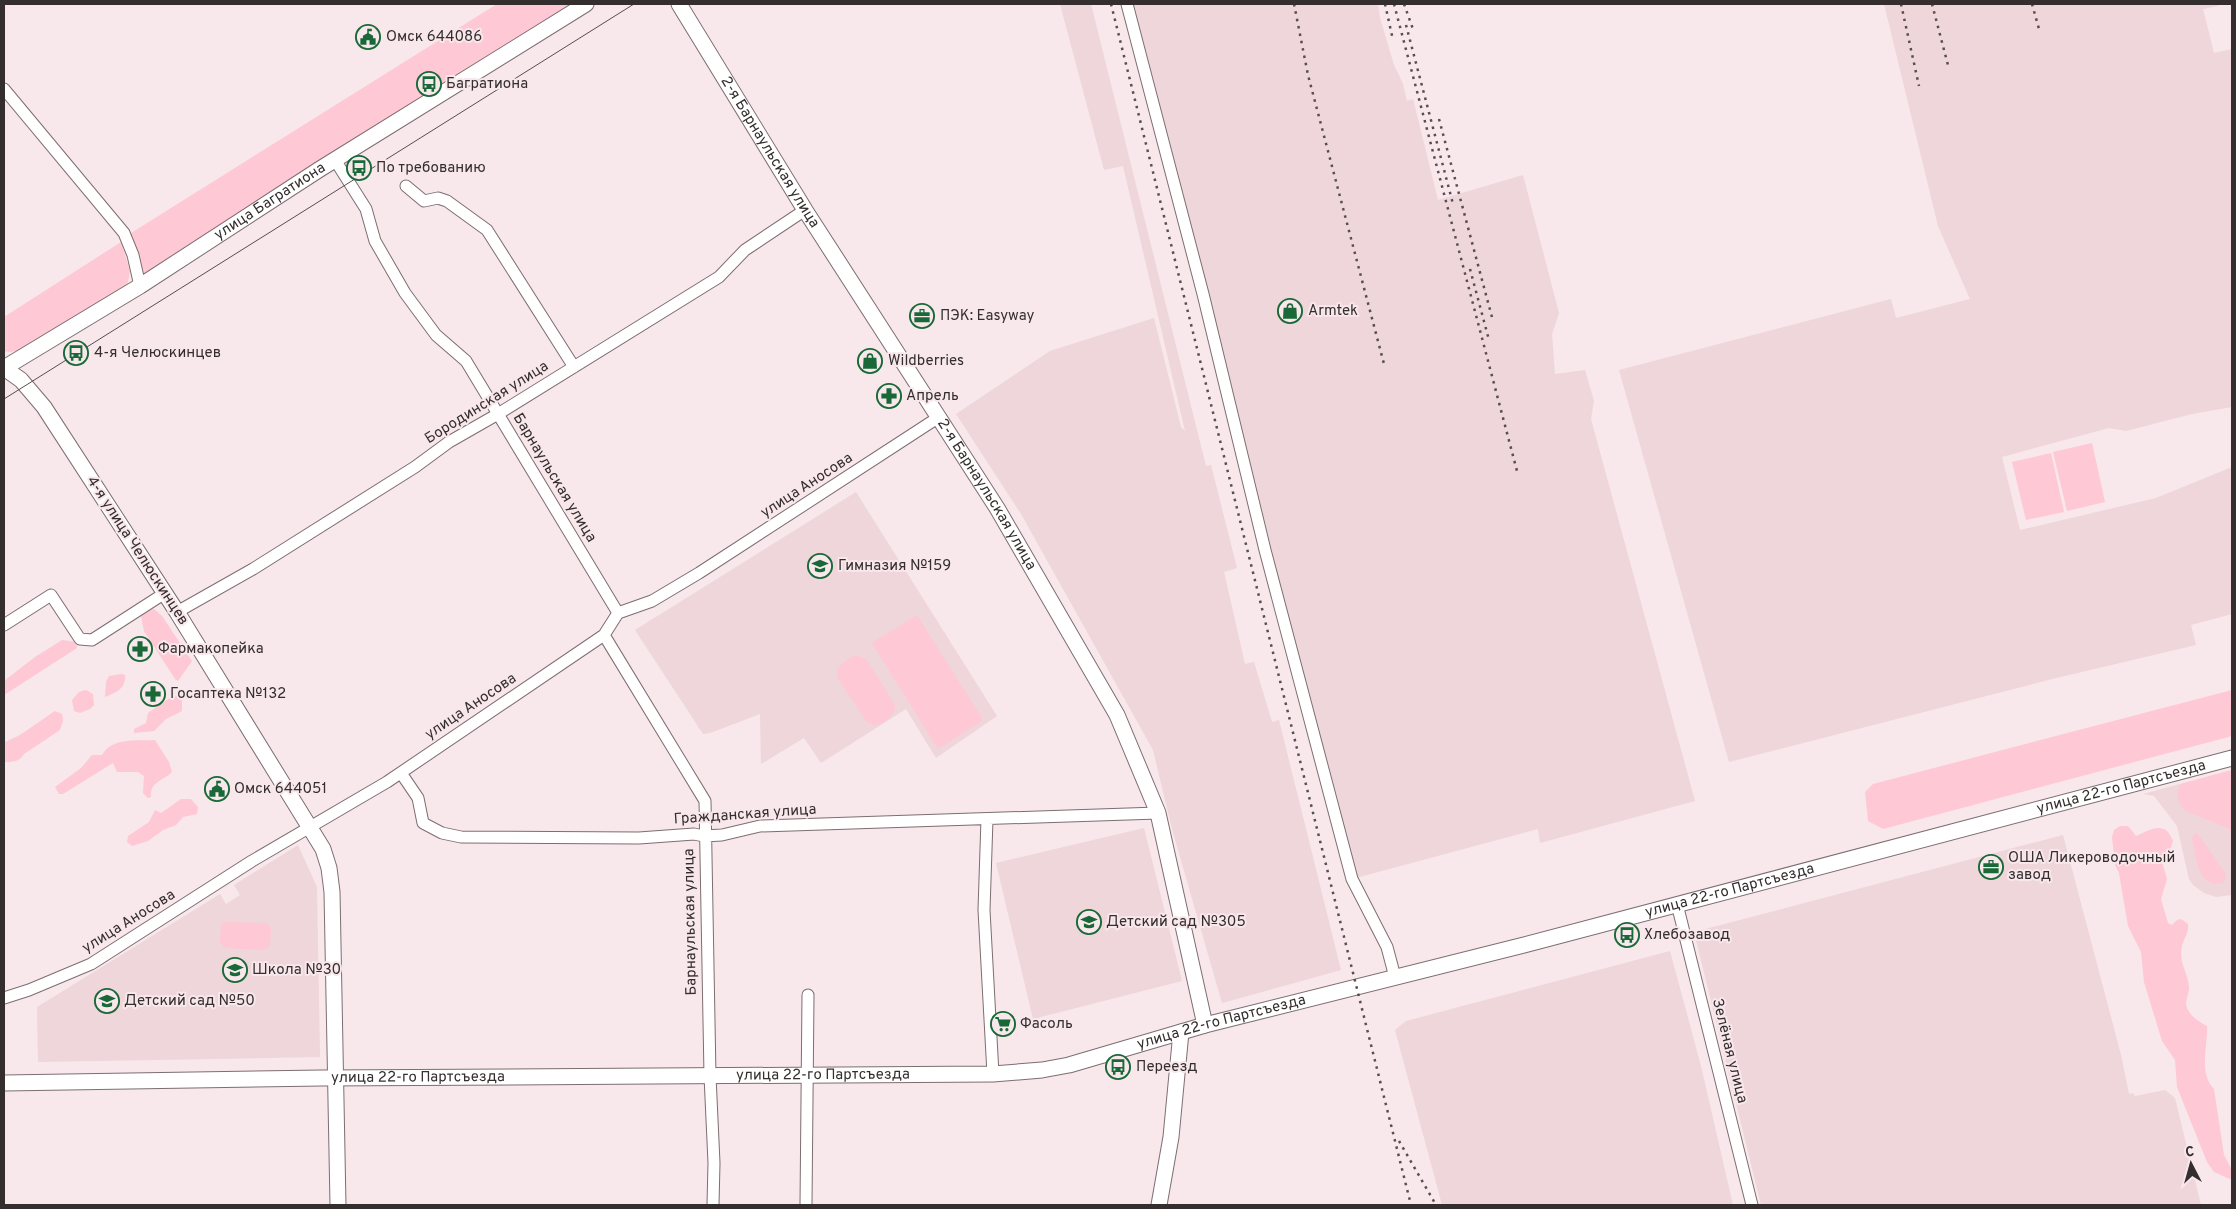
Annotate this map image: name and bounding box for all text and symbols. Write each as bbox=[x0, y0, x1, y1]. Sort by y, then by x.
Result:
public building icon: Омск 644086 bbox=[355, 24, 381, 50]
place label: Омск 644086 bbox=[386, 28, 482, 47]
bus stop icon: Багратиона bbox=[416, 71, 442, 97]
street label: 2-я Барнаульская улица bbox=[716, 73, 824, 232]
place label: Багратиона bbox=[446, 75, 528, 94]
bus stop icon: По требованию bbox=[346, 155, 372, 181]
street label: улица Багратиона bbox=[211, 158, 329, 245]
place label: По требованию bbox=[376, 159, 486, 178]
shop icon: Armtek bbox=[1277, 298, 1303, 324]
place label: Armtek bbox=[1308, 302, 1358, 321]
office icon: ПЭК: Easyway bbox=[909, 303, 935, 329]
place label: ПЭК: Easyway bbox=[940, 307, 1035, 326]
bus stop icon: 4-я Челюскинцев bbox=[63, 340, 89, 366]
place label: 4-я Челюскинцев bbox=[94, 344, 221, 363]
shop icon: Wildberries bbox=[857, 348, 883, 374]
place label: Wildberries bbox=[888, 352, 964, 371]
street label: Бородинская улица bbox=[422, 357, 552, 449]
pharmacy icon: Апрель bbox=[876, 383, 902, 409]
place label: Апрель bbox=[906, 387, 959, 406]
street label: Барнаульская улица bbox=[508, 410, 600, 546]
street label: 2-я Барнаульская улица bbox=[933, 415, 1040, 574]
street label: улица Аносова bbox=[757, 449, 857, 523]
street label: 4-я улица Челюскинцев bbox=[82, 473, 192, 629]
school or university icon: Гимназия №159 bbox=[807, 553, 833, 579]
place label: Гимназия №159 bbox=[838, 557, 951, 576]
pharmacy icon: Фармакопейка bbox=[127, 636, 153, 662]
place label: Фармакопейка bbox=[158, 640, 264, 659]
street label: улица Аносова bbox=[422, 669, 520, 745]
pharmacy icon: Госаптека №132 bbox=[140, 681, 166, 707]
place label: Госаптека №132 bbox=[170, 685, 286, 704]
street label: улица 22-го Партсъезда bbox=[2035, 756, 2208, 819]
public building icon: Омск 644051 bbox=[204, 776, 230, 802]
place label: Омск 644051 bbox=[234, 780, 327, 799]
street label: Гражданская улица bbox=[673, 801, 817, 829]
street label: Барнаульская улица bbox=[680, 848, 702, 996]
place label: ОША Ликероводочный завод bbox=[2008, 849, 2175, 885]
office icon: ОША Ликероводочный завод bbox=[1978, 854, 2004, 880]
street label: улица 22-го Партсъезда bbox=[1643, 859, 1816, 922]
street label: улица Аносова bbox=[79, 886, 179, 958]
school or university icon: Детский сад №305 bbox=[1076, 909, 1102, 935]
place label: Детский сад №305 bbox=[1106, 913, 1246, 932]
bus stop icon: Хлебозавод bbox=[1614, 922, 1640, 948]
place label: Хлебозавод bbox=[1644, 926, 1730, 945]
school or university icon: Школа №30 bbox=[222, 957, 248, 983]
place label: Школа №30 bbox=[252, 961, 341, 980]
school or university icon: Детский сад №50 bbox=[94, 988, 120, 1014]
street label: улица 22-го Партсъезда bbox=[1135, 991, 1308, 1054]
place label: Детский сад №50 bbox=[124, 992, 255, 1011]
street label: Зелёная улица bbox=[1707, 997, 1751, 1105]
supermarket icon: Фасоль bbox=[990, 1011, 1016, 1037]
place label: Фасоль bbox=[1020, 1015, 1073, 1034]
bus stop icon: Переезд bbox=[1105, 1054, 1131, 1080]
place label: Переезд bbox=[1136, 1058, 1198, 1077]
street label: улица 22-го Партсъезда bbox=[736, 1065, 910, 1085]
street label: улица 22-го Партсъезда bbox=[331, 1067, 505, 1087]
north arrow bbox=[2166, 1139, 2216, 1189]
text: С bbox=[2184, 1144, 2195, 1161]

